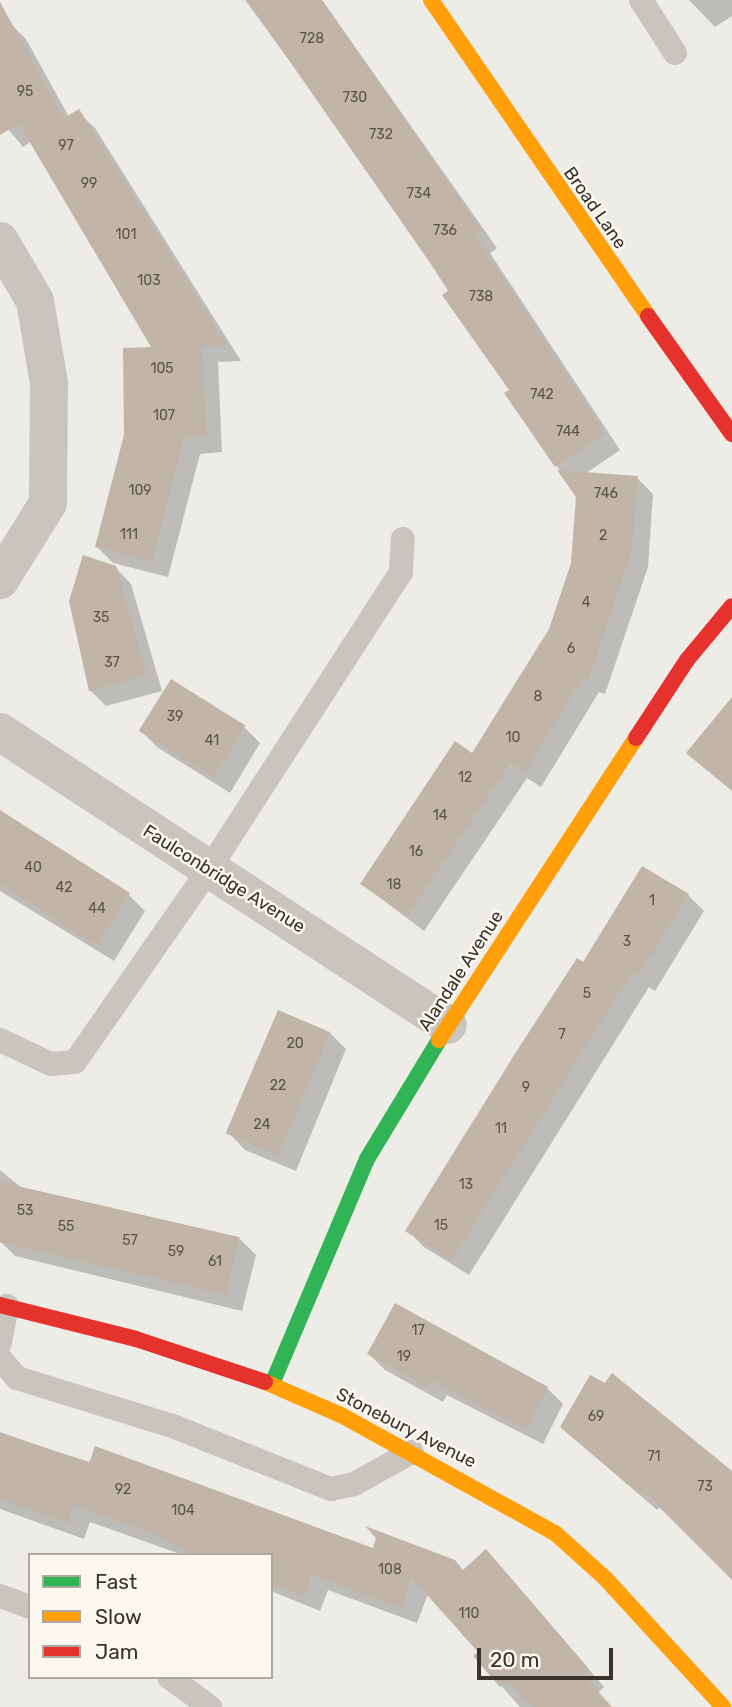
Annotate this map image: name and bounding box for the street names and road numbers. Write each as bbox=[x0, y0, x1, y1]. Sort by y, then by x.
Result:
street label: Broad Lane bbox=[559, 163, 631, 253]
street label: Faulconbridge Avenue bbox=[139, 820, 309, 938]
street label: Alandale Avenue bbox=[414, 906, 508, 1036]
street label: Stonebury Avenue bbox=[332, 1383, 480, 1473]

